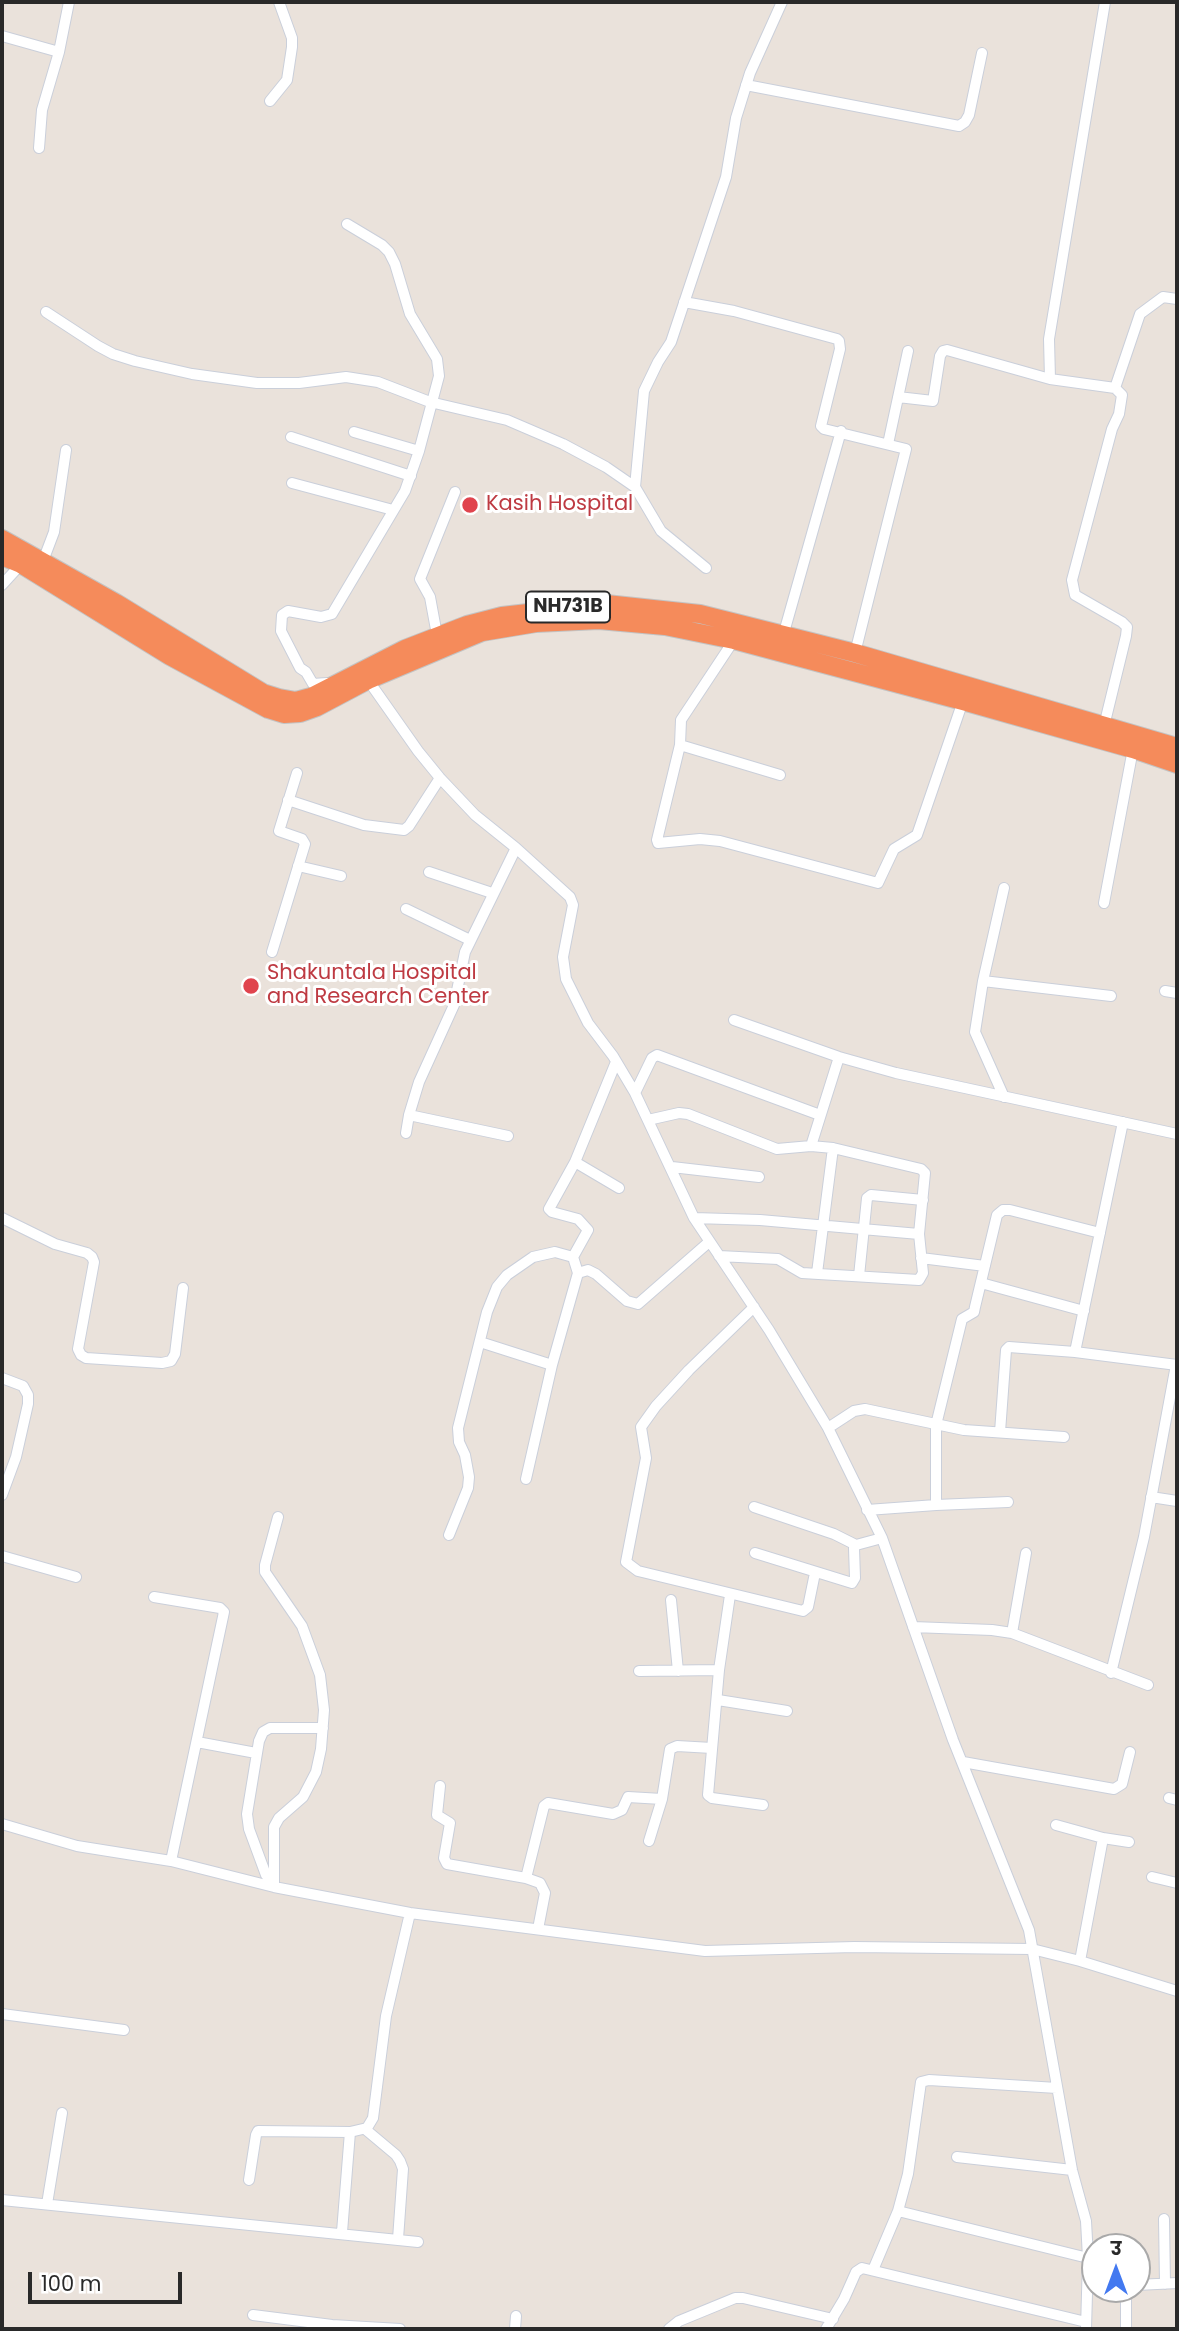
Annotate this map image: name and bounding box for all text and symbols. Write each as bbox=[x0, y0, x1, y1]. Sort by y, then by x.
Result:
place label: Kasih Hospital bbox=[486, 492, 633, 518]
marker: Kasih Hospital bbox=[460, 495, 480, 515]
road number: NH731B bbox=[526, 592, 610, 622]
place label: Shakuntala Hospital and Research Center bbox=[267, 961, 489, 1011]
marker: Shakuntala Hospital and Research Center bbox=[241, 976, 261, 996]
north arrow bbox=[1081, 2233, 1151, 2303]
text: उ bbox=[1111, 2235, 1121, 2262]
scale bar bbox=[32, 2258, 186, 2302]
text: 100 m bbox=[41, 2269, 101, 2298]

